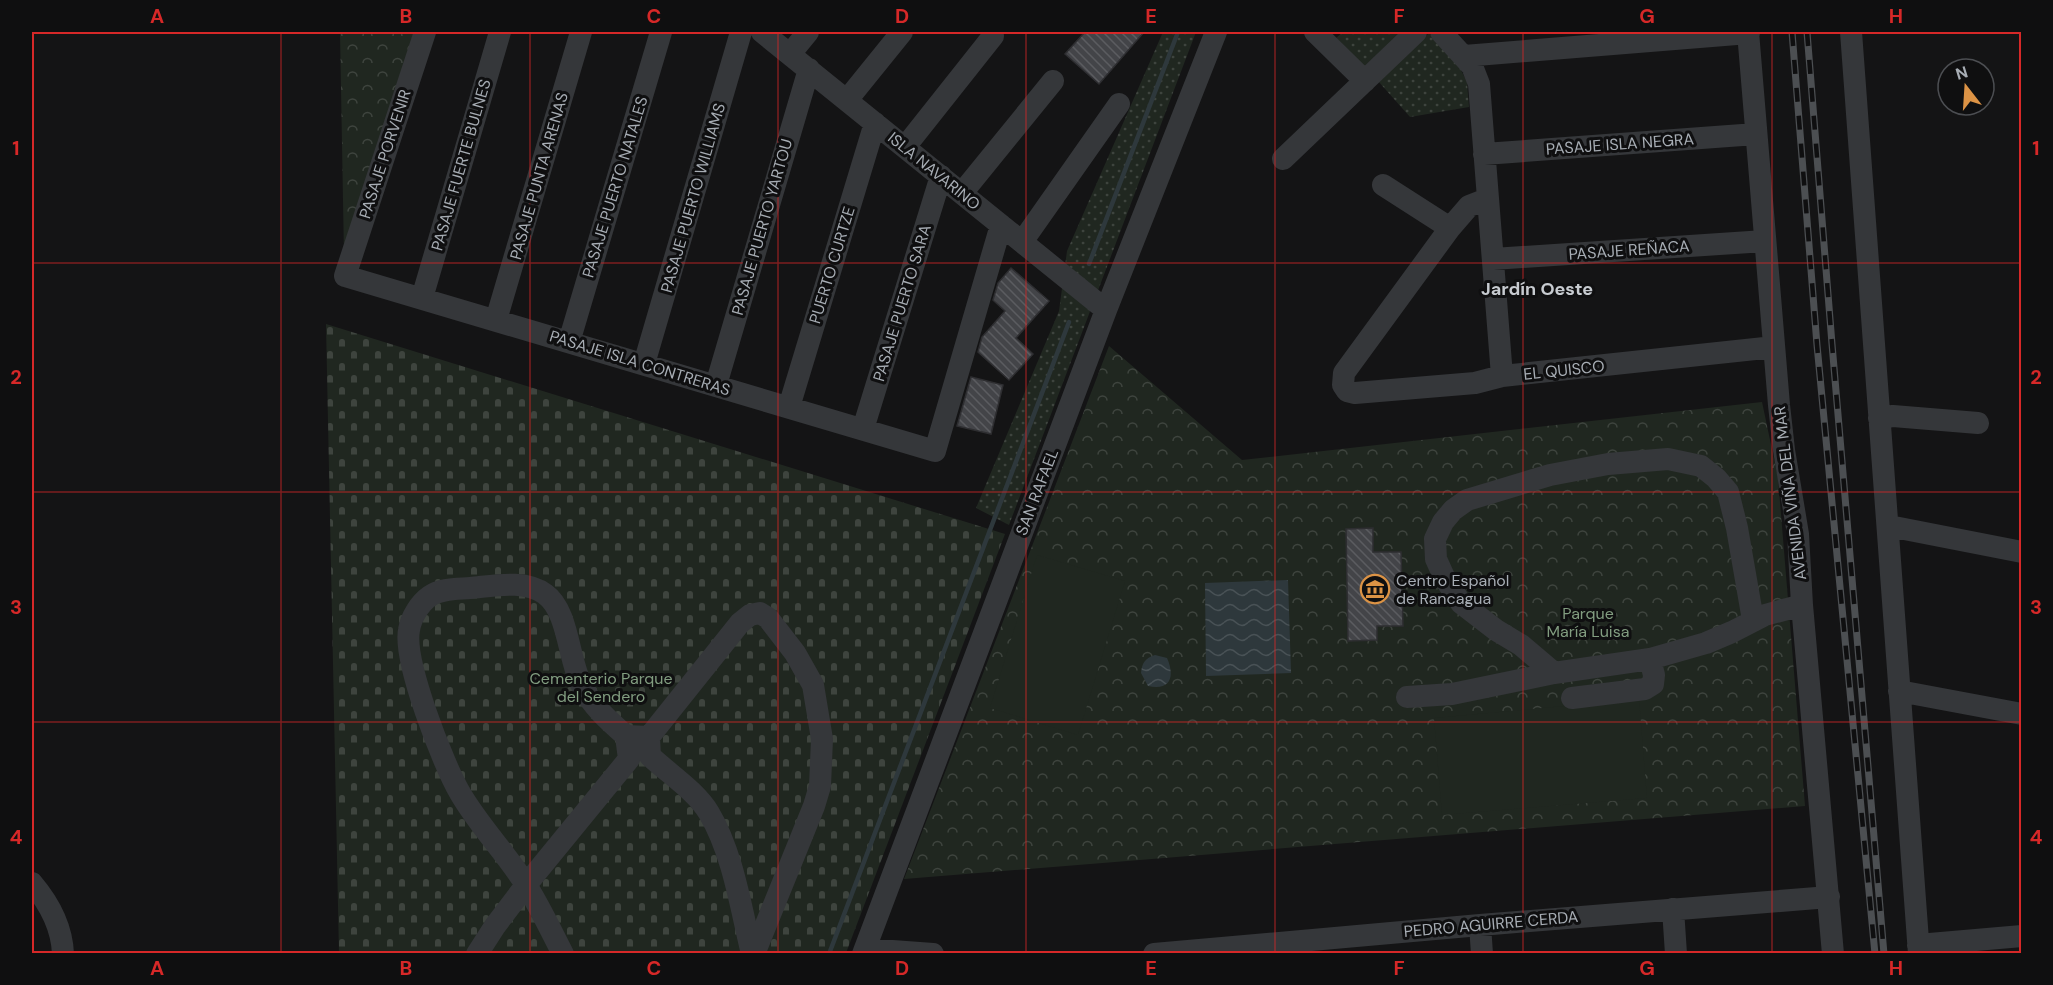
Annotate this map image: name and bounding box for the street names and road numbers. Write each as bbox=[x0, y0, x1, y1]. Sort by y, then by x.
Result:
street label: PASAJE FUERTE BULNES bbox=[426, 77, 496, 253]
street label: PASAJE PORVENIR bbox=[354, 87, 416, 221]
street label: PASAJE PUNTA ARENAS bbox=[505, 90, 573, 262]
street label: PASAJE PUERTO NATALES bbox=[577, 94, 653, 280]
street label: PASAJE PUERTO WILLIAMS bbox=[656, 101, 730, 295]
street label: ISLA NAVARINO bbox=[884, 127, 984, 215]
street label: PASAJE ISLA NEGRA bbox=[1545, 128, 1695, 160]
street label: PASAJE PUERTO YARTOU bbox=[727, 136, 797, 318]
street label: PUERTO CURTZE bbox=[804, 204, 860, 326]
street label: PASAJE PUERTO SARA bbox=[868, 222, 936, 384]
street label: PASAJE REÑACA bbox=[1568, 235, 1691, 265]
street label: PASAJE ISLA CONTRERAS bbox=[547, 325, 733, 401]
street label: EL QUISCO bbox=[1522, 355, 1606, 385]
street label: AVENIDA VIÑA DEL MAR bbox=[1769, 405, 1811, 581]
street label: SAN RAFAEL bbox=[1011, 446, 1063, 538]
street label: PEDRO AGUIRRE CERDA bbox=[1403, 906, 1579, 942]

